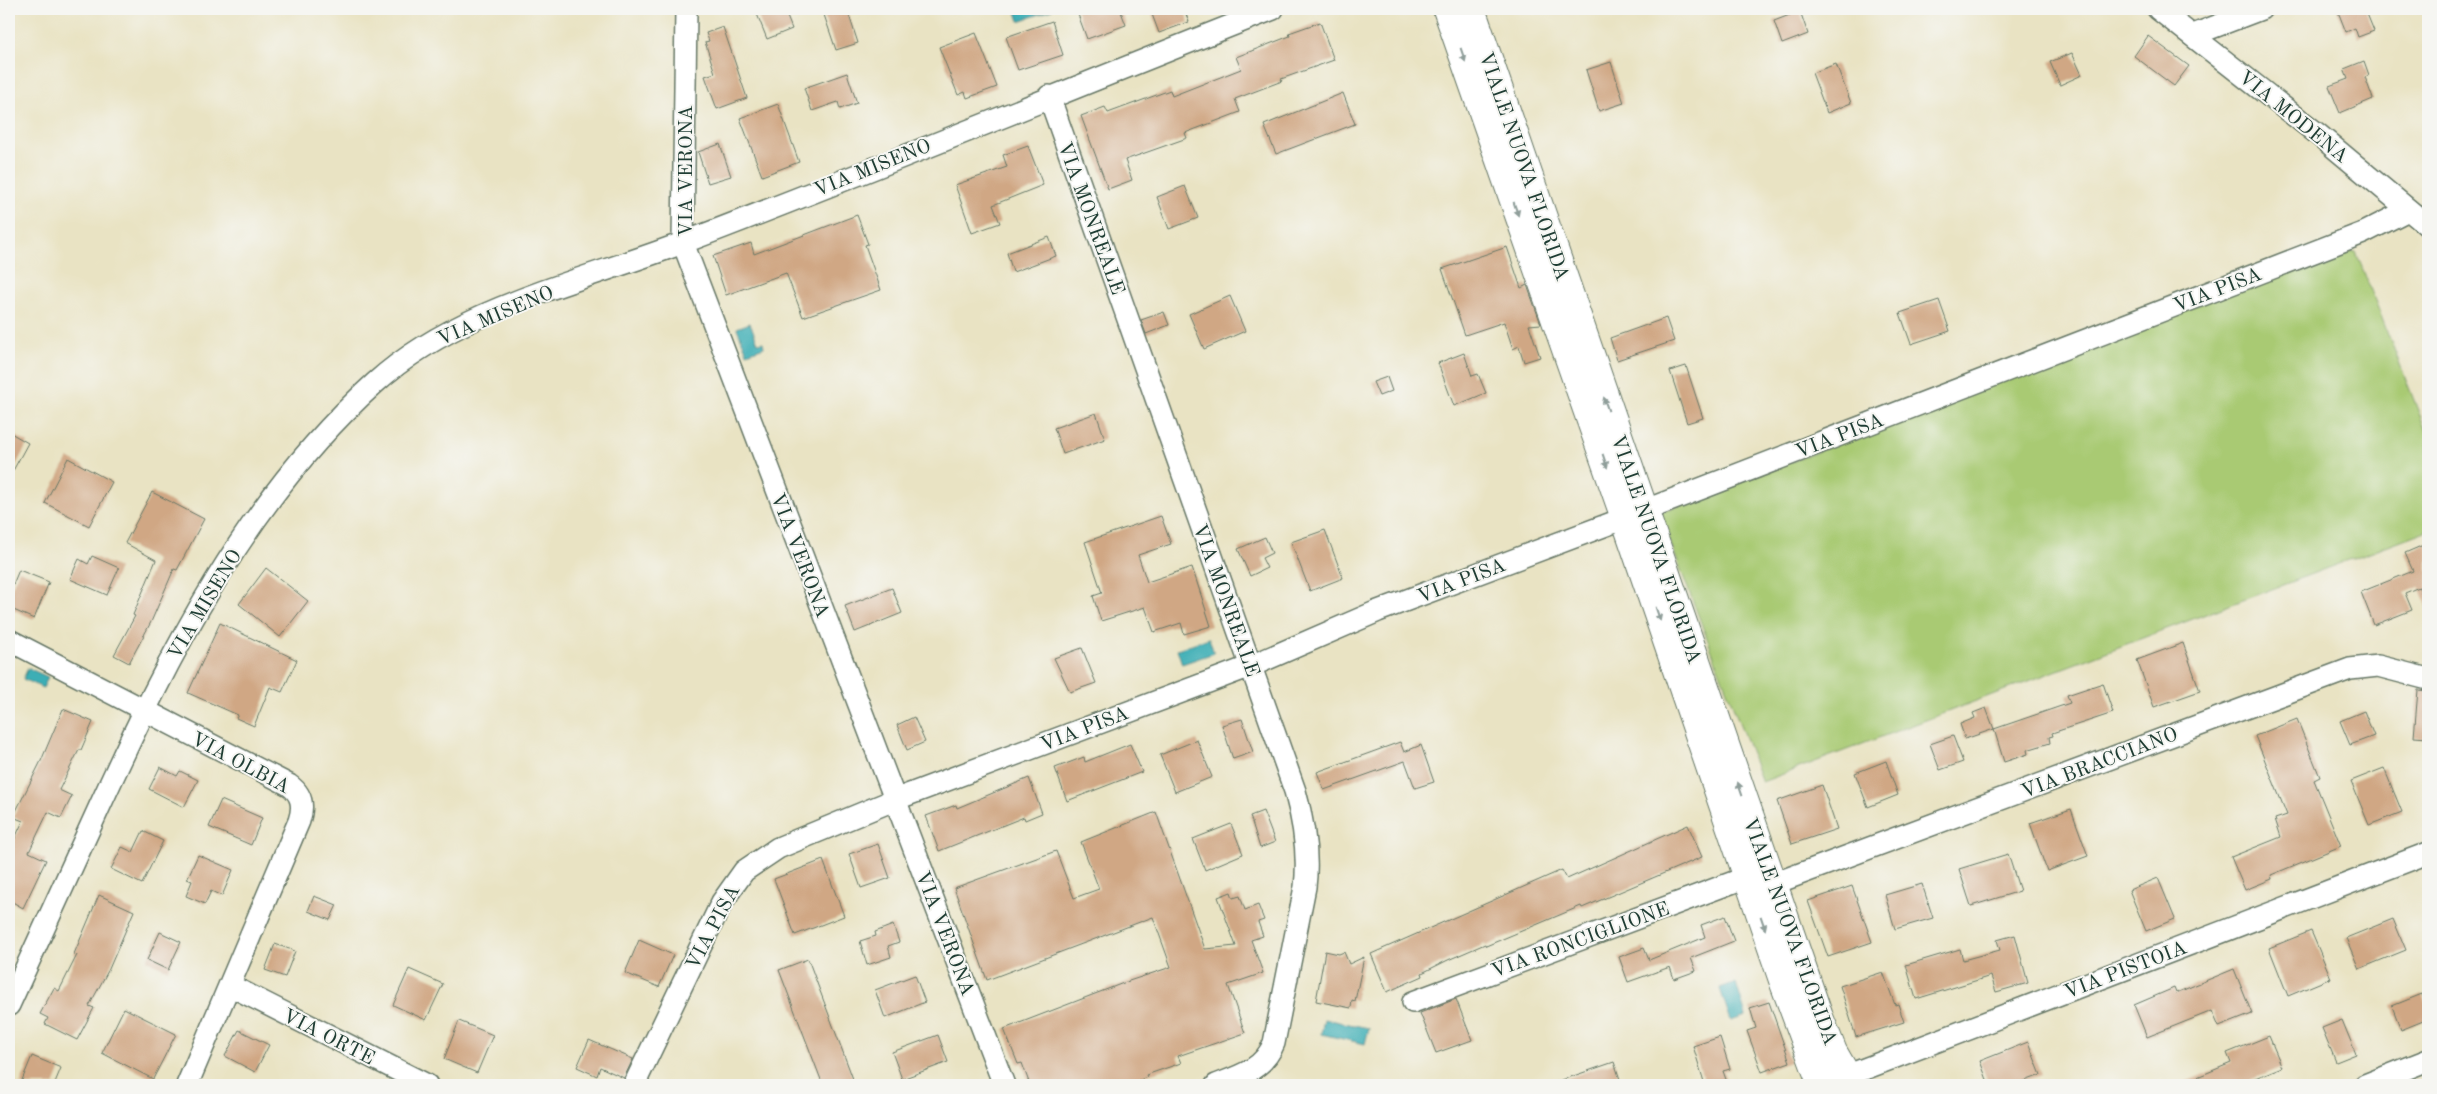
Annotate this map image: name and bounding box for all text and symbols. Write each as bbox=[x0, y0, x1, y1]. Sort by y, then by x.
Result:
one-way arrow bbox=[1459, 48, 1467, 63]
street label: VIALE NUOVA FLORIDA bbox=[1475, 50, 1572, 284]
street label: VIA MODENA bbox=[2234, 67, 2351, 168]
street label: VIA VERONA bbox=[677, 105, 697, 237]
street label: VIA MISENO bbox=[811, 136, 934, 201]
street label: VIA MONREALE bbox=[1053, 140, 1127, 298]
one-way arrow bbox=[1512, 201, 1520, 216]
street label: VIA PISA bbox=[2171, 265, 2265, 317]
street label: VIA MISENO bbox=[435, 283, 557, 350]
one-way arrow bbox=[1602, 396, 1610, 411]
street label: VIA PISA bbox=[1793, 411, 1887, 463]
street label: VIALE NUOVA FLORIDA bbox=[1607, 433, 1704, 667]
one-way arrow bbox=[1601, 454, 1609, 469]
street label: VIA VERONA bbox=[766, 491, 832, 621]
street label: VIA MONREALE bbox=[1188, 522, 1262, 680]
street label: VIA MISENO bbox=[165, 547, 246, 664]
street label: VIA PISA bbox=[1415, 556, 1509, 608]
one-way arrow bbox=[1654, 607, 1662, 622]
street label: VIA PISA bbox=[1038, 704, 1132, 756]
street label: VIA BRACCIANO bbox=[2019, 725, 2181, 803]
street label: VIA OLBIA bbox=[187, 729, 293, 798]
one-way arrow bbox=[1736, 781, 1744, 796]
street label: VIALE NUOVA FLORIDA bbox=[1739, 815, 1840, 1048]
street label: VIA VERONA bbox=[911, 869, 977, 999]
street label: VIA PISA bbox=[683, 882, 744, 974]
street label: VIA RONCIGLIONE bbox=[1489, 899, 1672, 982]
one-way arrow bbox=[1760, 916, 1768, 931]
street label: VIA PISTOIA bbox=[2062, 938, 2190, 1003]
street label: VIA ORTE bbox=[279, 1006, 377, 1070]

